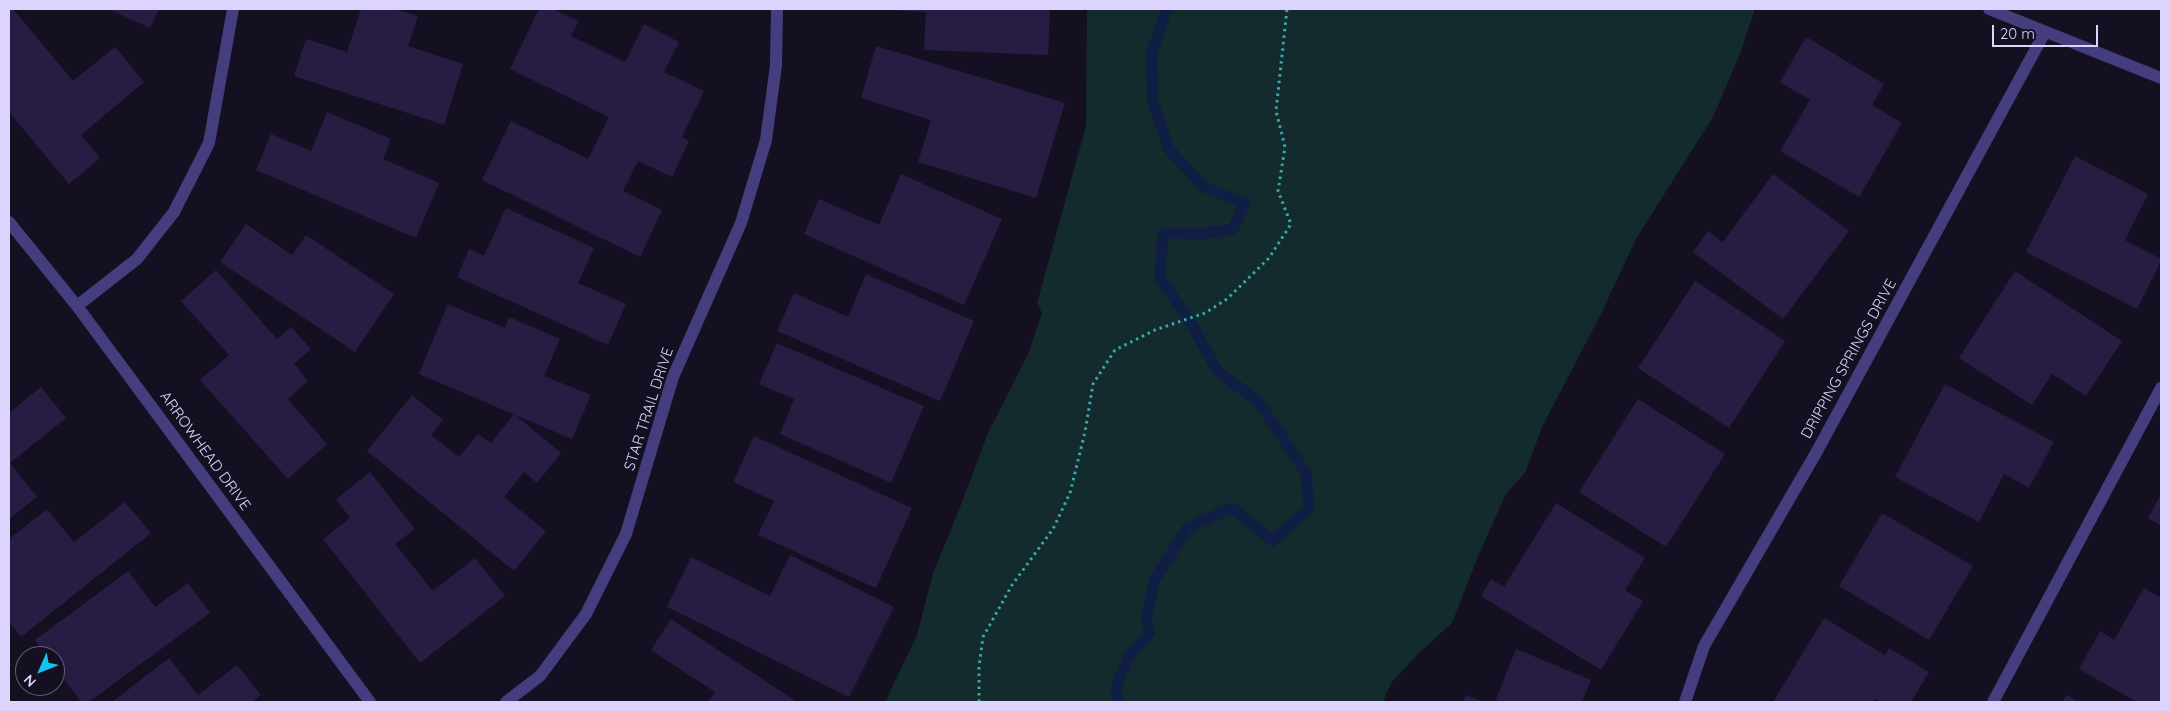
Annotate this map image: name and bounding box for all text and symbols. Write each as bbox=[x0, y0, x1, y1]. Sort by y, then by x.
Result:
scale bar bbox=[1995, 15, 2101, 47]
text: 20 m bbox=[2000, 24, 2035, 43]
street label: DRIPPING SPRINGS DRIVE bbox=[1798, 276, 1900, 442]
street label: STAR TRAIL DRIVE bbox=[621, 345, 677, 473]
street label: ARROWHEAD DRIVE bbox=[156, 388, 254, 514]
north arrow bbox=[15, 646, 65, 696]
text: N bbox=[20, 671, 40, 691]

